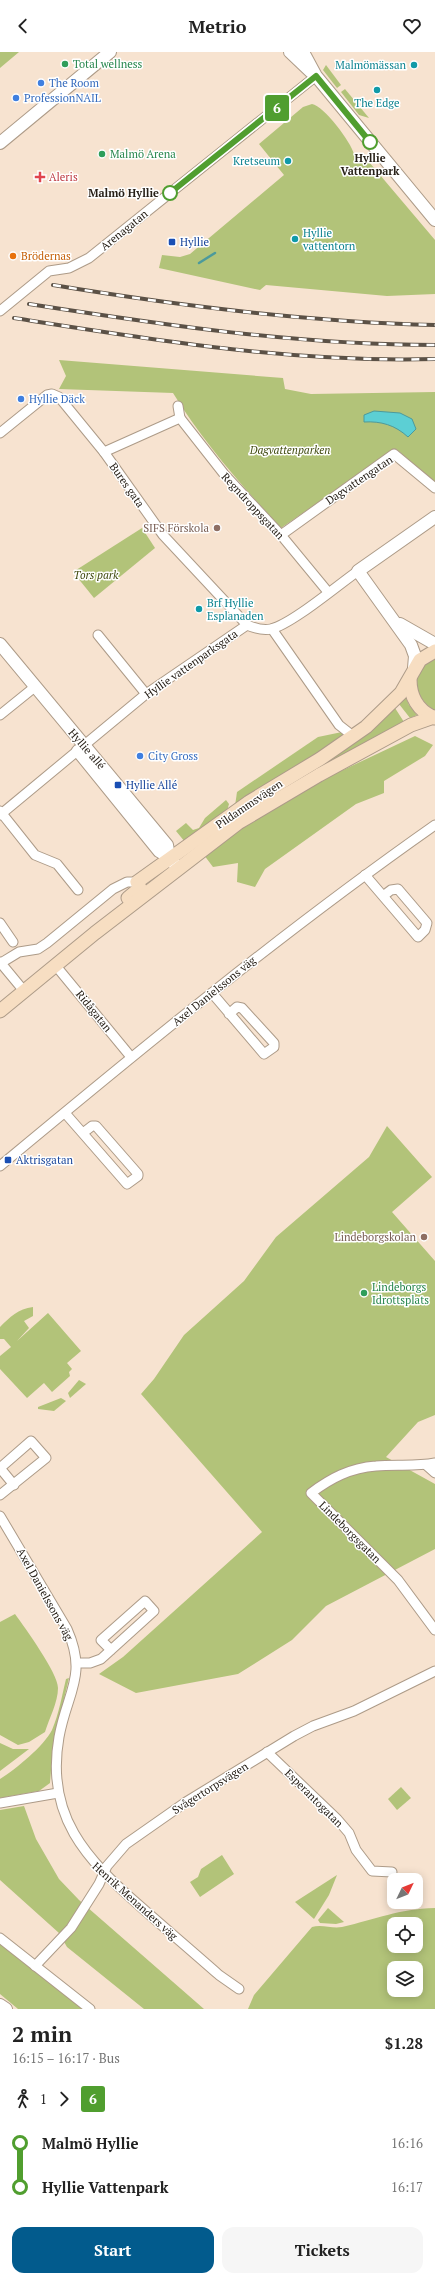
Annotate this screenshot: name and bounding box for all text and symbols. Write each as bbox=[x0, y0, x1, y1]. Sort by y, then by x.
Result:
text: Metrio bbox=[188, 14, 247, 38]
icon: back bbox=[12, 15, 34, 37]
icon: heart bbox=[401, 15, 423, 37]
place label: Total wellness bbox=[73, 57, 143, 71]
place label: Malmömässan bbox=[335, 58, 406, 72]
marker: Total wellness bbox=[60, 59, 70, 69]
marker: Malmömässan bbox=[409, 60, 419, 70]
place label: The Room bbox=[49, 76, 99, 90]
marker: The Room bbox=[36, 78, 46, 88]
marker: The Edge bbox=[372, 85, 382, 95]
place label: ProfessionNAIL bbox=[24, 91, 101, 105]
marker: ProfessionNAIL bbox=[11, 93, 21, 103]
line badge: 6 bbox=[264, 95, 290, 121]
place label: The Edge bbox=[354, 96, 400, 110]
text: 6 bbox=[273, 98, 281, 117]
marker: Hyllie Vattenpark bbox=[362, 134, 378, 150]
place label: Malmö Arena bbox=[110, 147, 176, 161]
marker: Malmö Arena bbox=[97, 149, 107, 159]
place label: Hyllie Vattenpark bbox=[341, 151, 400, 178]
place label: Kretseum bbox=[233, 154, 281, 168]
marker: Kretseum bbox=[283, 156, 293, 166]
place label: Aleris bbox=[49, 170, 78, 184]
marker: Aleris bbox=[34, 171, 46, 183]
marker: Malmö Hyllie bbox=[162, 185, 178, 201]
place label: Malmö Hyllie bbox=[88, 186, 159, 200]
street label: Arenagatan bbox=[97, 206, 151, 253]
place label: Hyllie vattentorn bbox=[302, 226, 356, 253]
marker: Hyllie vattentorn bbox=[290, 234, 300, 244]
place label: Hyllie bbox=[180, 235, 209, 249]
marker: Hyllie bbox=[167, 237, 177, 247]
place label: Brödernas bbox=[21, 249, 71, 263]
marker: Brödernas bbox=[8, 251, 18, 261]
place label: Hyllie Däck bbox=[29, 392, 85, 406]
marker: Hyllie Däck bbox=[16, 394, 26, 404]
park label: Dagvattenparken bbox=[249, 443, 330, 457]
street label: Dagvattengatan bbox=[323, 452, 396, 508]
street label: Bures gata bbox=[107, 460, 148, 510]
street label: Regndroppsgatan bbox=[219, 470, 288, 542]
place label: SIFS Förskola bbox=[143, 521, 209, 535]
marker: SIFS Förskola bbox=[212, 523, 222, 533]
park label: Tors park bbox=[74, 568, 119, 582]
place label: Brf Hyllie Esplanaden bbox=[207, 596, 264, 623]
marker: Brf Hyllie Esplanaden bbox=[194, 604, 204, 614]
street label: Hyllie vattenparksgata bbox=[142, 626, 241, 701]
street label: Hyllie allé bbox=[66, 726, 109, 773]
place label: City Gross bbox=[148, 749, 198, 763]
marker: City Gross bbox=[135, 751, 145, 761]
street label: Pildammsvägen bbox=[213, 776, 285, 831]
place label: Hyllie Allé bbox=[126, 778, 178, 792]
marker: Hyllie Allé bbox=[113, 780, 123, 790]
street label: Axel Danielssons väg bbox=[170, 953, 259, 1029]
street label: Ridågatan bbox=[73, 987, 115, 1035]
place label: Aktrisgatan bbox=[16, 1153, 74, 1167]
marker: Aktrisgatan bbox=[3, 1155, 13, 1165]
place label: Lindeborgskolan bbox=[335, 1230, 416, 1244]
marker: Lindeborgskolan bbox=[419, 1232, 429, 1242]
place label: Lindeborgs Idrottsplats bbox=[372, 1280, 429, 1307]
marker: Lindeborgs Idrottsplats bbox=[359, 1288, 369, 1298]
street label: Lindeborgsgatan bbox=[316, 1498, 384, 1566]
street label: Axel Danielssons väg bbox=[14, 1546, 76, 1643]
street label: Svågertorpsvägen bbox=[169, 1759, 251, 1817]
street label: Esperantogatan bbox=[282, 1766, 346, 1830]
street label: Henrik Menanders väg bbox=[89, 1859, 181, 1943]
north arrow bbox=[387, 1873, 423, 1909]
map controls bbox=[387, 1873, 423, 1997]
button: locate bbox=[387, 1917, 423, 1953]
button: layers bbox=[387, 1961, 423, 1997]
text: 2 min bbox=[12, 2019, 72, 2048]
text: $1.28 bbox=[385, 2033, 423, 2053]
text: 16:15 – 16:17 · Bus bbox=[12, 2049, 120, 2067]
icon: walk bbox=[12, 2088, 34, 2110]
icon: forward bbox=[53, 2088, 75, 2110]
text: 6 bbox=[89, 2089, 97, 2108]
text: 1 bbox=[40, 2090, 47, 2108]
text: Malmö Hyllie bbox=[42, 2133, 139, 2153]
text: 16:16 bbox=[391, 2134, 423, 2152]
text: Hyllie Vattenpark bbox=[42, 2177, 169, 2197]
text: 16:17 bbox=[391, 2178, 423, 2196]
button: Start bbox=[12, 2227, 214, 2273]
button: Tickets bbox=[222, 2227, 423, 2273]

